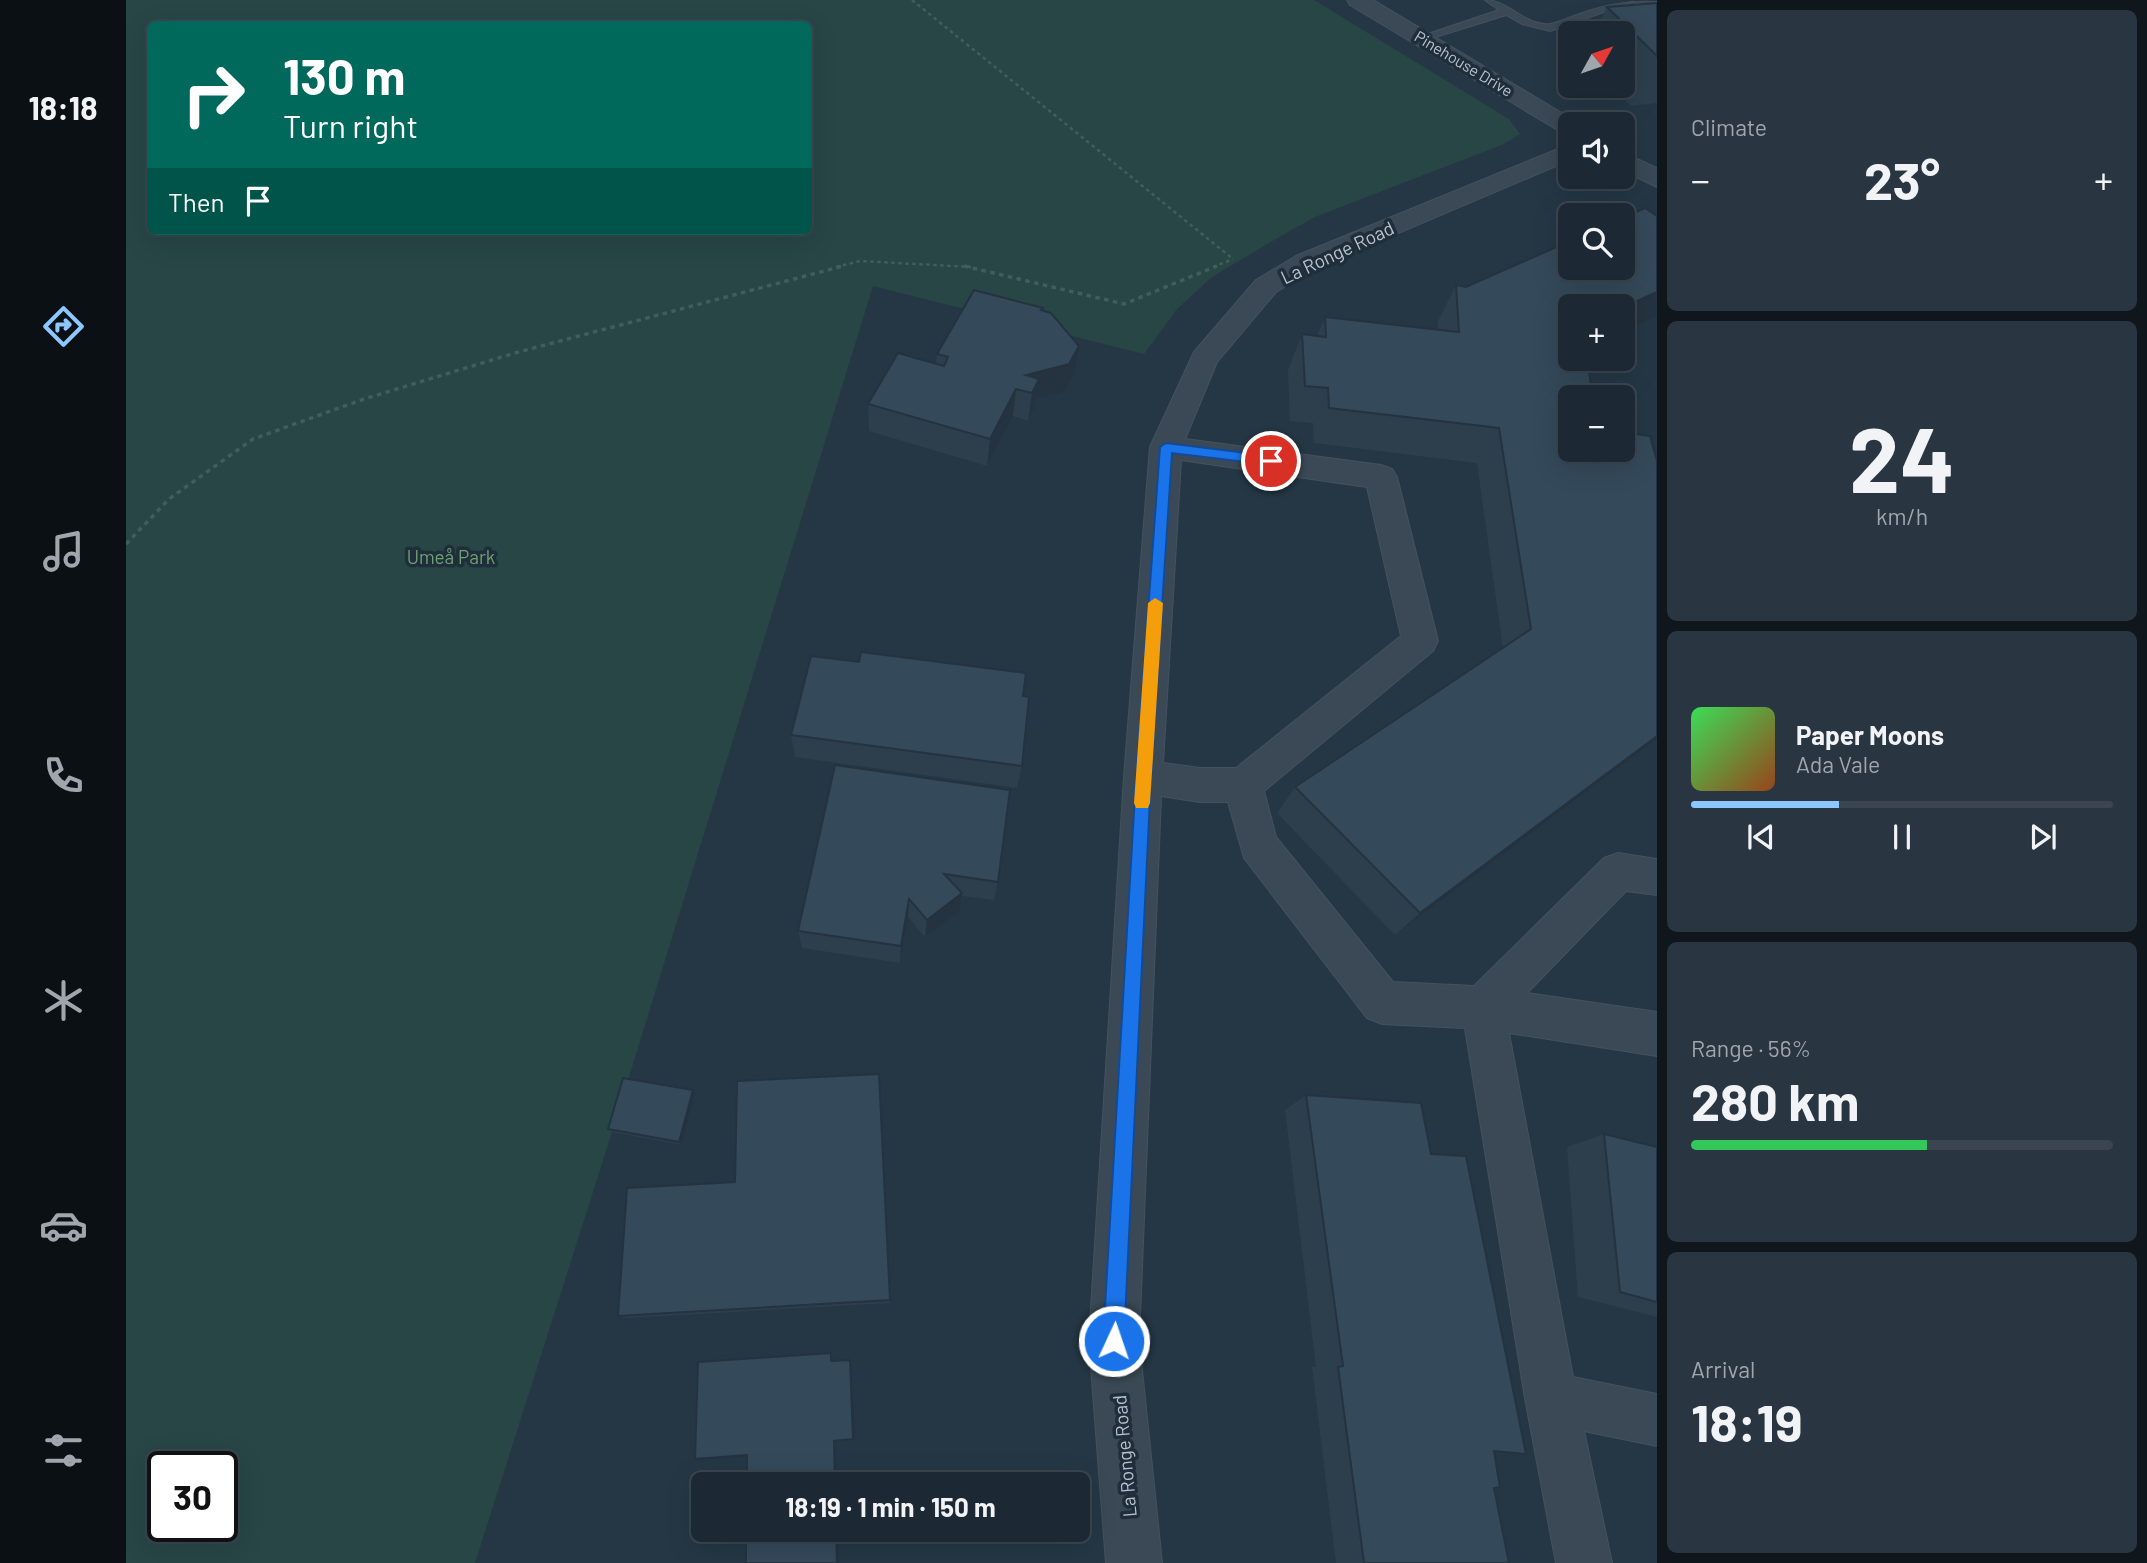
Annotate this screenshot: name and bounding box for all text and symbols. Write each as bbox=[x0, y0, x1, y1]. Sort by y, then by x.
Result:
north arrow bbox=[1558, 21, 1634, 98]
map controls bbox=[1558, 21, 1635, 462]
street label: Pinehouse Drive bbox=[1411, 26, 1517, 100]
text: 130 m bbox=[283, 46, 405, 105]
icon: right bbox=[168, 49, 259, 140]
text: 18:18 bbox=[29, 88, 97, 126]
text: Turn right bbox=[283, 106, 418, 144]
button: sound bbox=[1558, 112, 1635, 189]
text: Climate bbox=[1691, 113, 1767, 141]
text: 23° bbox=[1864, 148, 1940, 210]
text: − bbox=[1691, 156, 1710, 202]
text: + bbox=[2094, 156, 2113, 202]
icon: arrive bbox=[239, 182, 277, 220]
text: Then bbox=[168, 186, 225, 217]
button: search bbox=[1558, 203, 1635, 280]
street label: La Ronge Road bbox=[1277, 216, 1397, 288]
button: + bbox=[1558, 294, 1635, 371]
icon: directions bbox=[39, 302, 88, 351]
button: − bbox=[1558, 385, 1635, 462]
text: 24 bbox=[1849, 402, 1955, 511]
pin bbox=[1241, 431, 1301, 491]
icon: arrive bbox=[1252, 442, 1290, 480]
text: km/h bbox=[1876, 502, 1928, 530]
icon: music bbox=[39, 527, 88, 576]
park label: Umeå Park bbox=[407, 545, 495, 568]
text: Paper Moons bbox=[1796, 719, 1944, 750]
text: Ada Vale bbox=[1796, 750, 1880, 778]
icon: phone bbox=[39, 751, 88, 800]
icon: previous bbox=[1742, 818, 1780, 856]
icon: pause bbox=[1883, 818, 1921, 856]
icon: next bbox=[2024, 818, 2062, 856]
icon: climate bbox=[39, 976, 88, 1025]
text: Range · 56% bbox=[1691, 1034, 1811, 1062]
text: 280 km bbox=[1691, 1069, 1859, 1131]
icon: car bbox=[39, 1201, 88, 1250]
position arrow bbox=[1077, 1304, 1151, 1378]
text: Arrival bbox=[1691, 1355, 1755, 1383]
text: 18:19 bbox=[1691, 1390, 1803, 1452]
street label: La Ronge Road bbox=[1107, 1394, 1141, 1518]
icon: filters bbox=[39, 1426, 88, 1475]
speed limit sign: 30 bbox=[147, 1451, 238, 1542]
text: 18:19 · 1 min · 150 m bbox=[785, 1491, 996, 1522]

